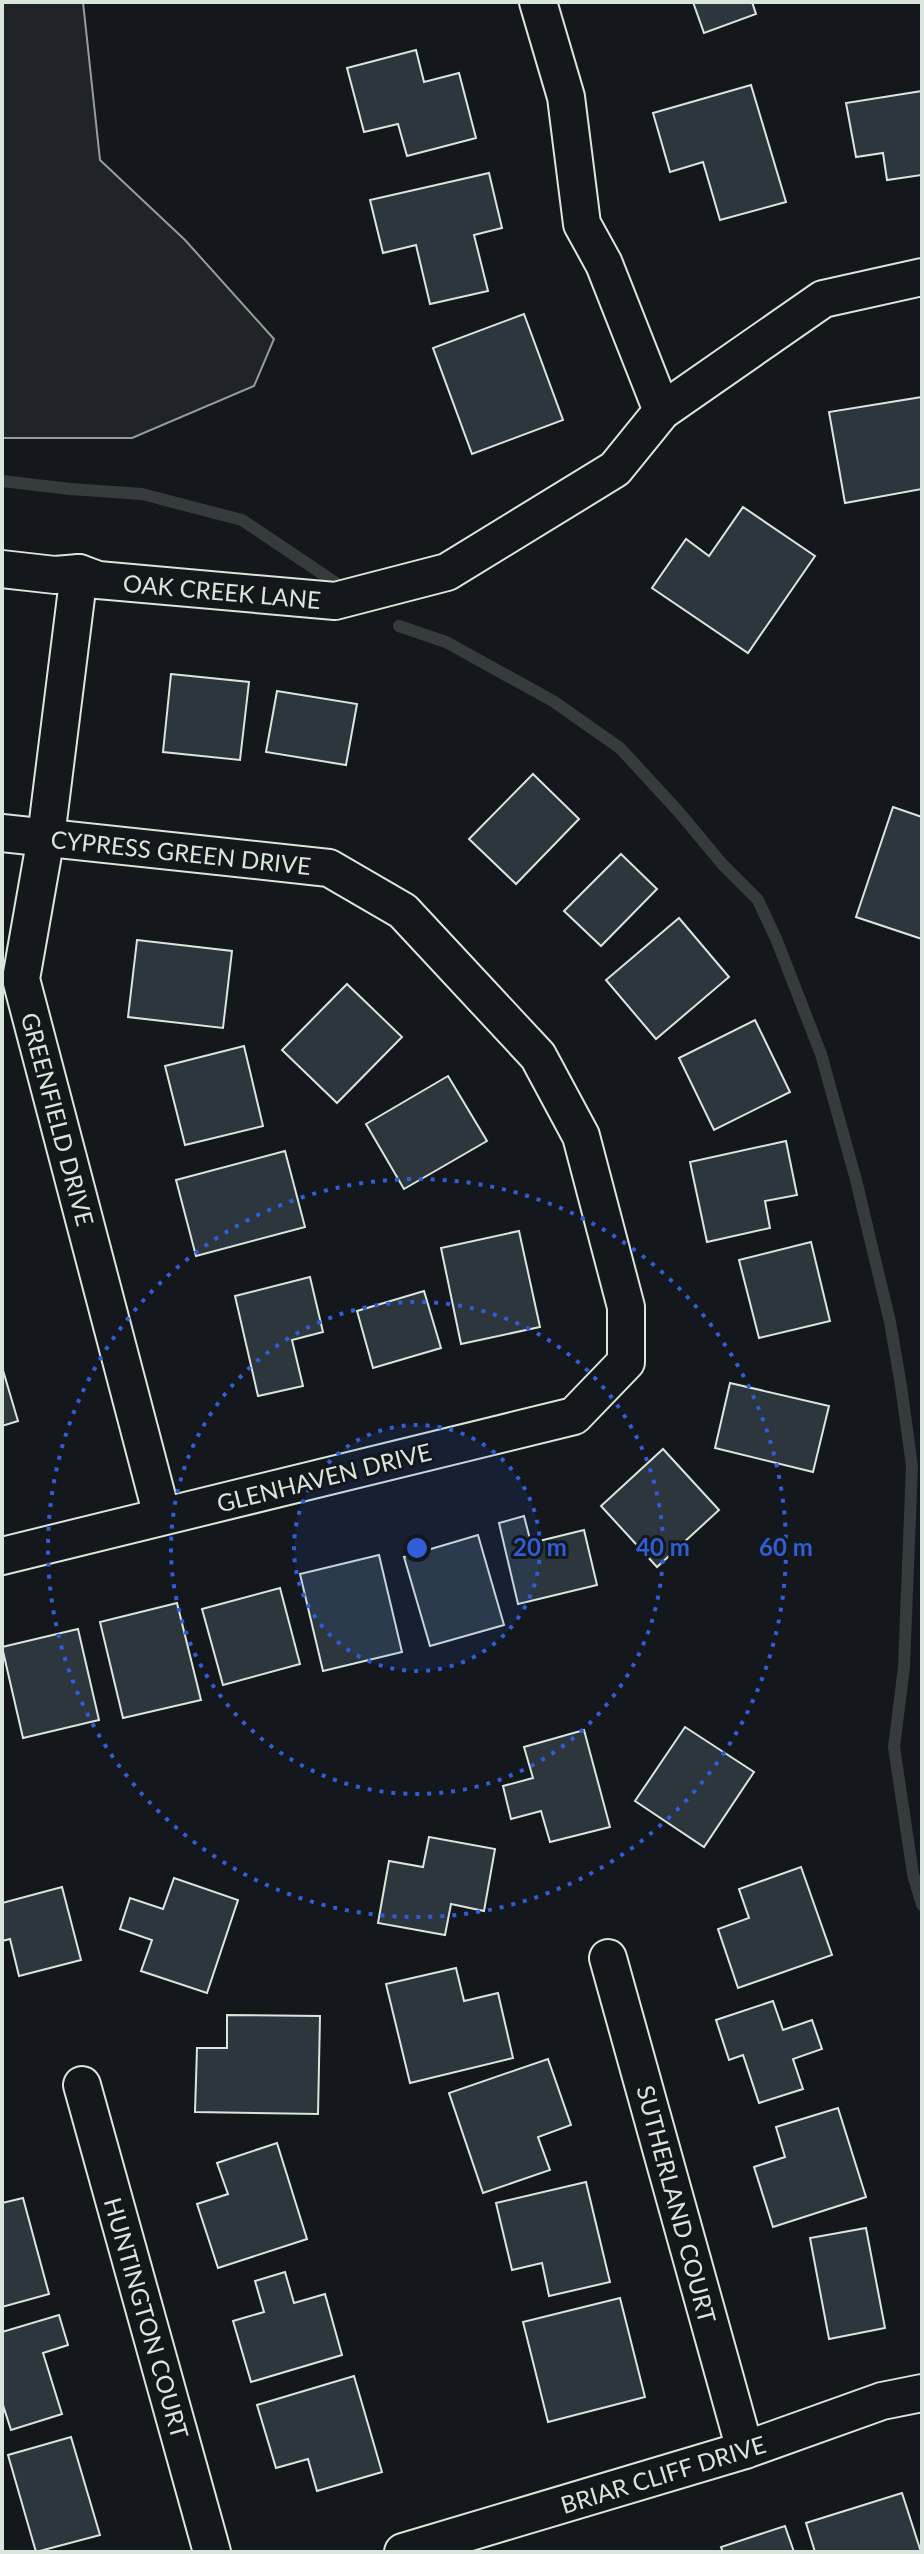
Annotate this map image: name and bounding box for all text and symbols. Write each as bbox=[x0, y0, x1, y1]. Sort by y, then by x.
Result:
street label: OAK CREEK LANE bbox=[122, 568, 322, 614]
street label: CYPRESS GREEN DRIVE bbox=[50, 824, 312, 880]
street label: GREENFIELD DRIVE bbox=[16, 1009, 100, 1229]
street label: GLENHAVEN DRIVE bbox=[214, 1436, 434, 1518]
text: 20 m bbox=[513, 1532, 567, 1561]
text: 40 m bbox=[636, 1532, 690, 1561]
text: 60 m bbox=[759, 1532, 813, 1561]
centre of rings bbox=[403, 1534, 431, 1562]
street label: SUTHERLAND COURT bbox=[631, 2082, 723, 2326]
street label: HUNTINGTON COURT bbox=[99, 2194, 195, 2442]
street label: BRIAR CLIFF DRIVE bbox=[557, 2429, 769, 2519]

